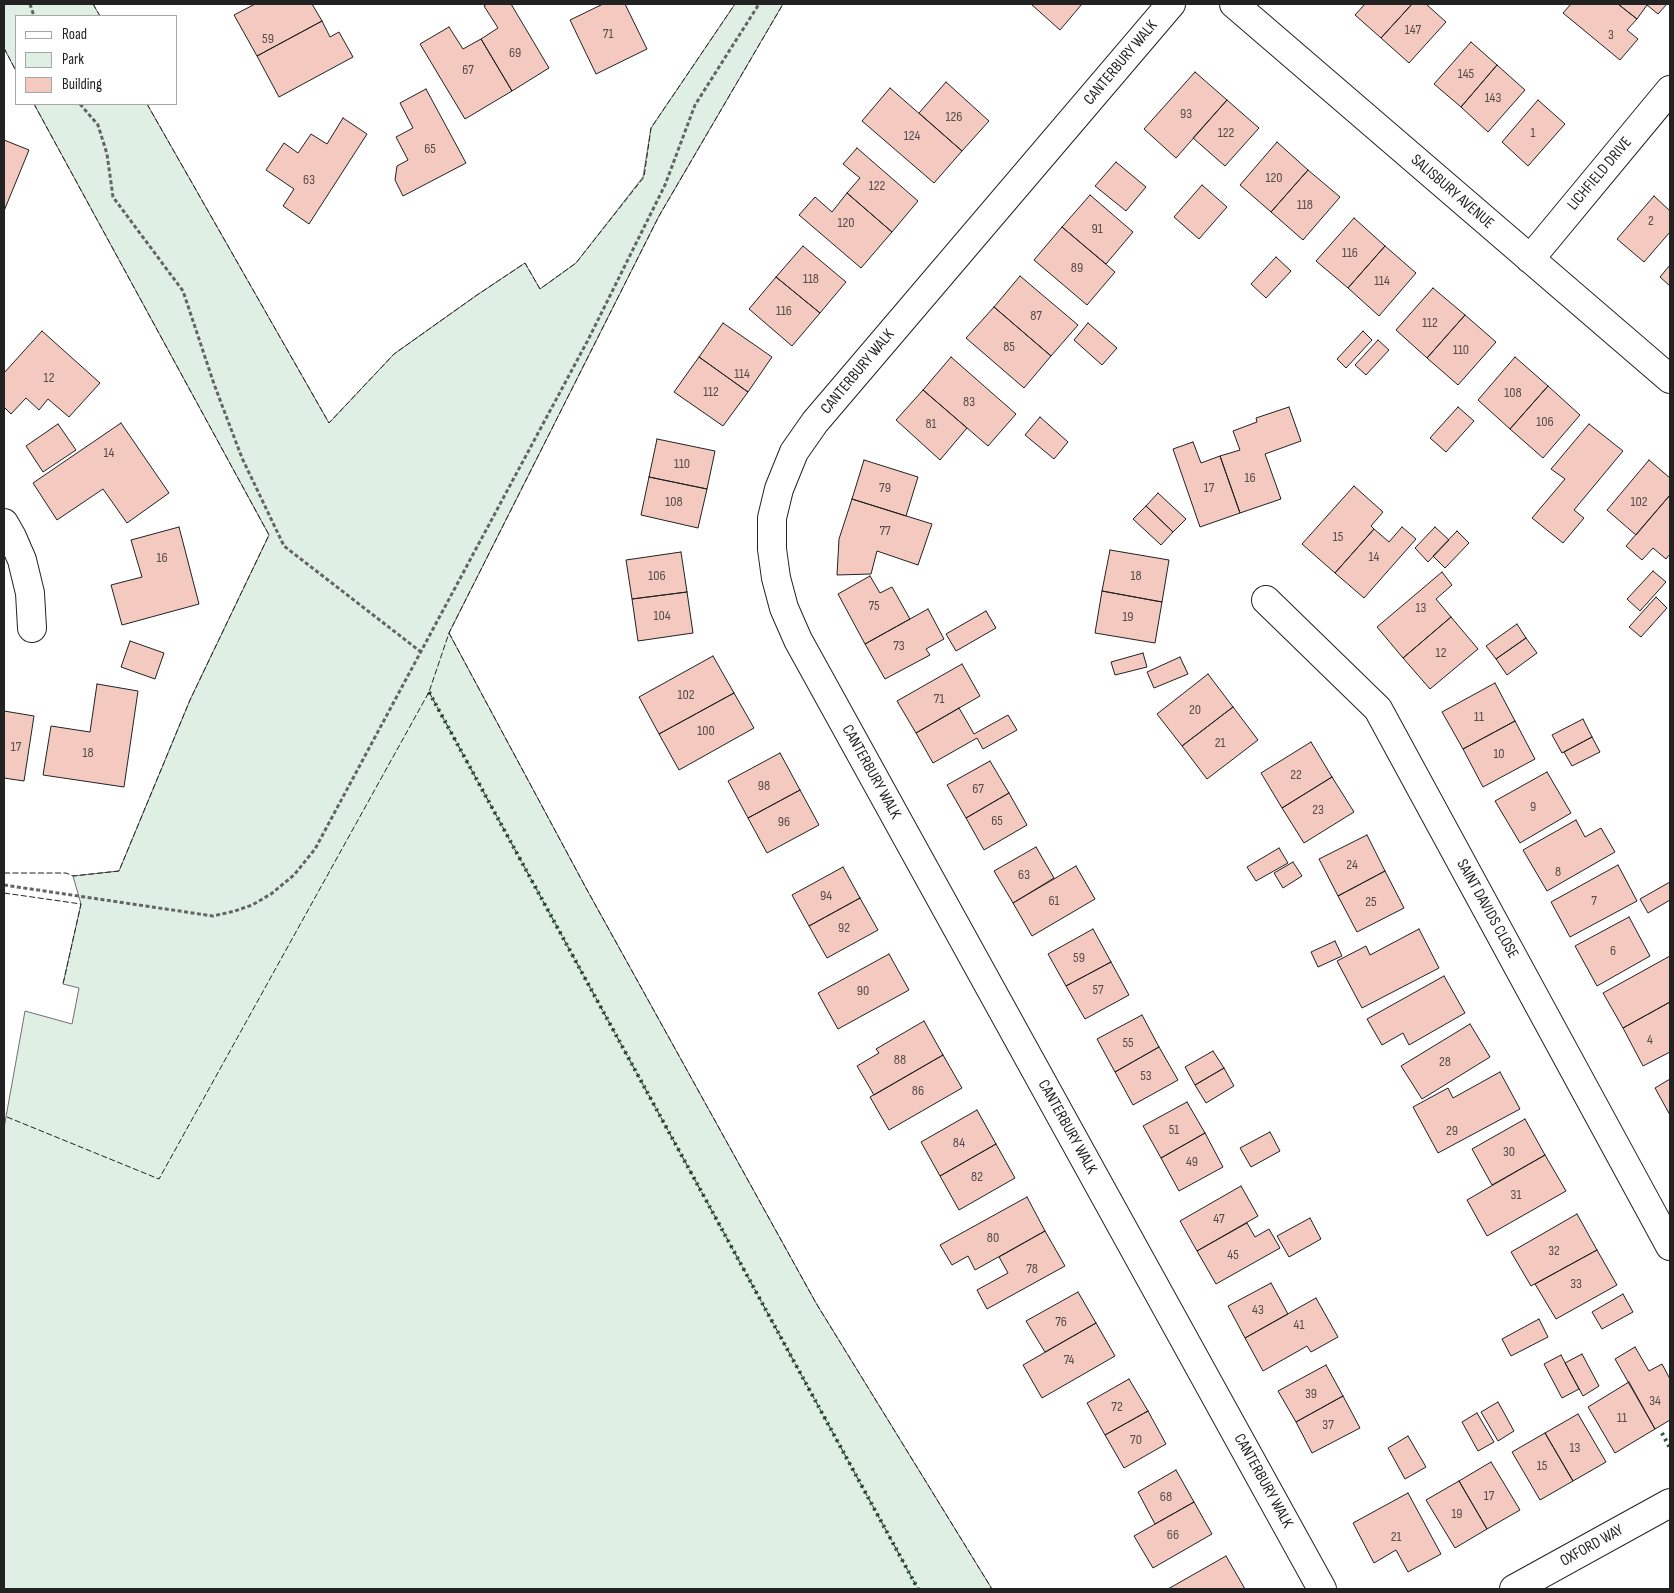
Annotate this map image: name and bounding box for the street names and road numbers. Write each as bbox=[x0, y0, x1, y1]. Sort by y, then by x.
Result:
street label: CANTERBURY WALK bbox=[1080, 17, 1162, 109]
street label: LICHFIELD DRIVE bbox=[1564, 133, 1636, 215]
street label: SALISBURY AVENUE bbox=[1406, 151, 1498, 233]
street label: CANTERBURY WALK bbox=[817, 326, 899, 418]
street label: CANTERBURY WALK bbox=[837, 722, 905, 822]
street label: SAINT DAVIDS CLOSE bbox=[1452, 856, 1522, 962]
street label: CANTERBURY WALK bbox=[1033, 1077, 1101, 1177]
street label: CANTERBURY WALK bbox=[1229, 1431, 1297, 1531]
street label: OXFORD WAY bbox=[1557, 1521, 1627, 1571]

